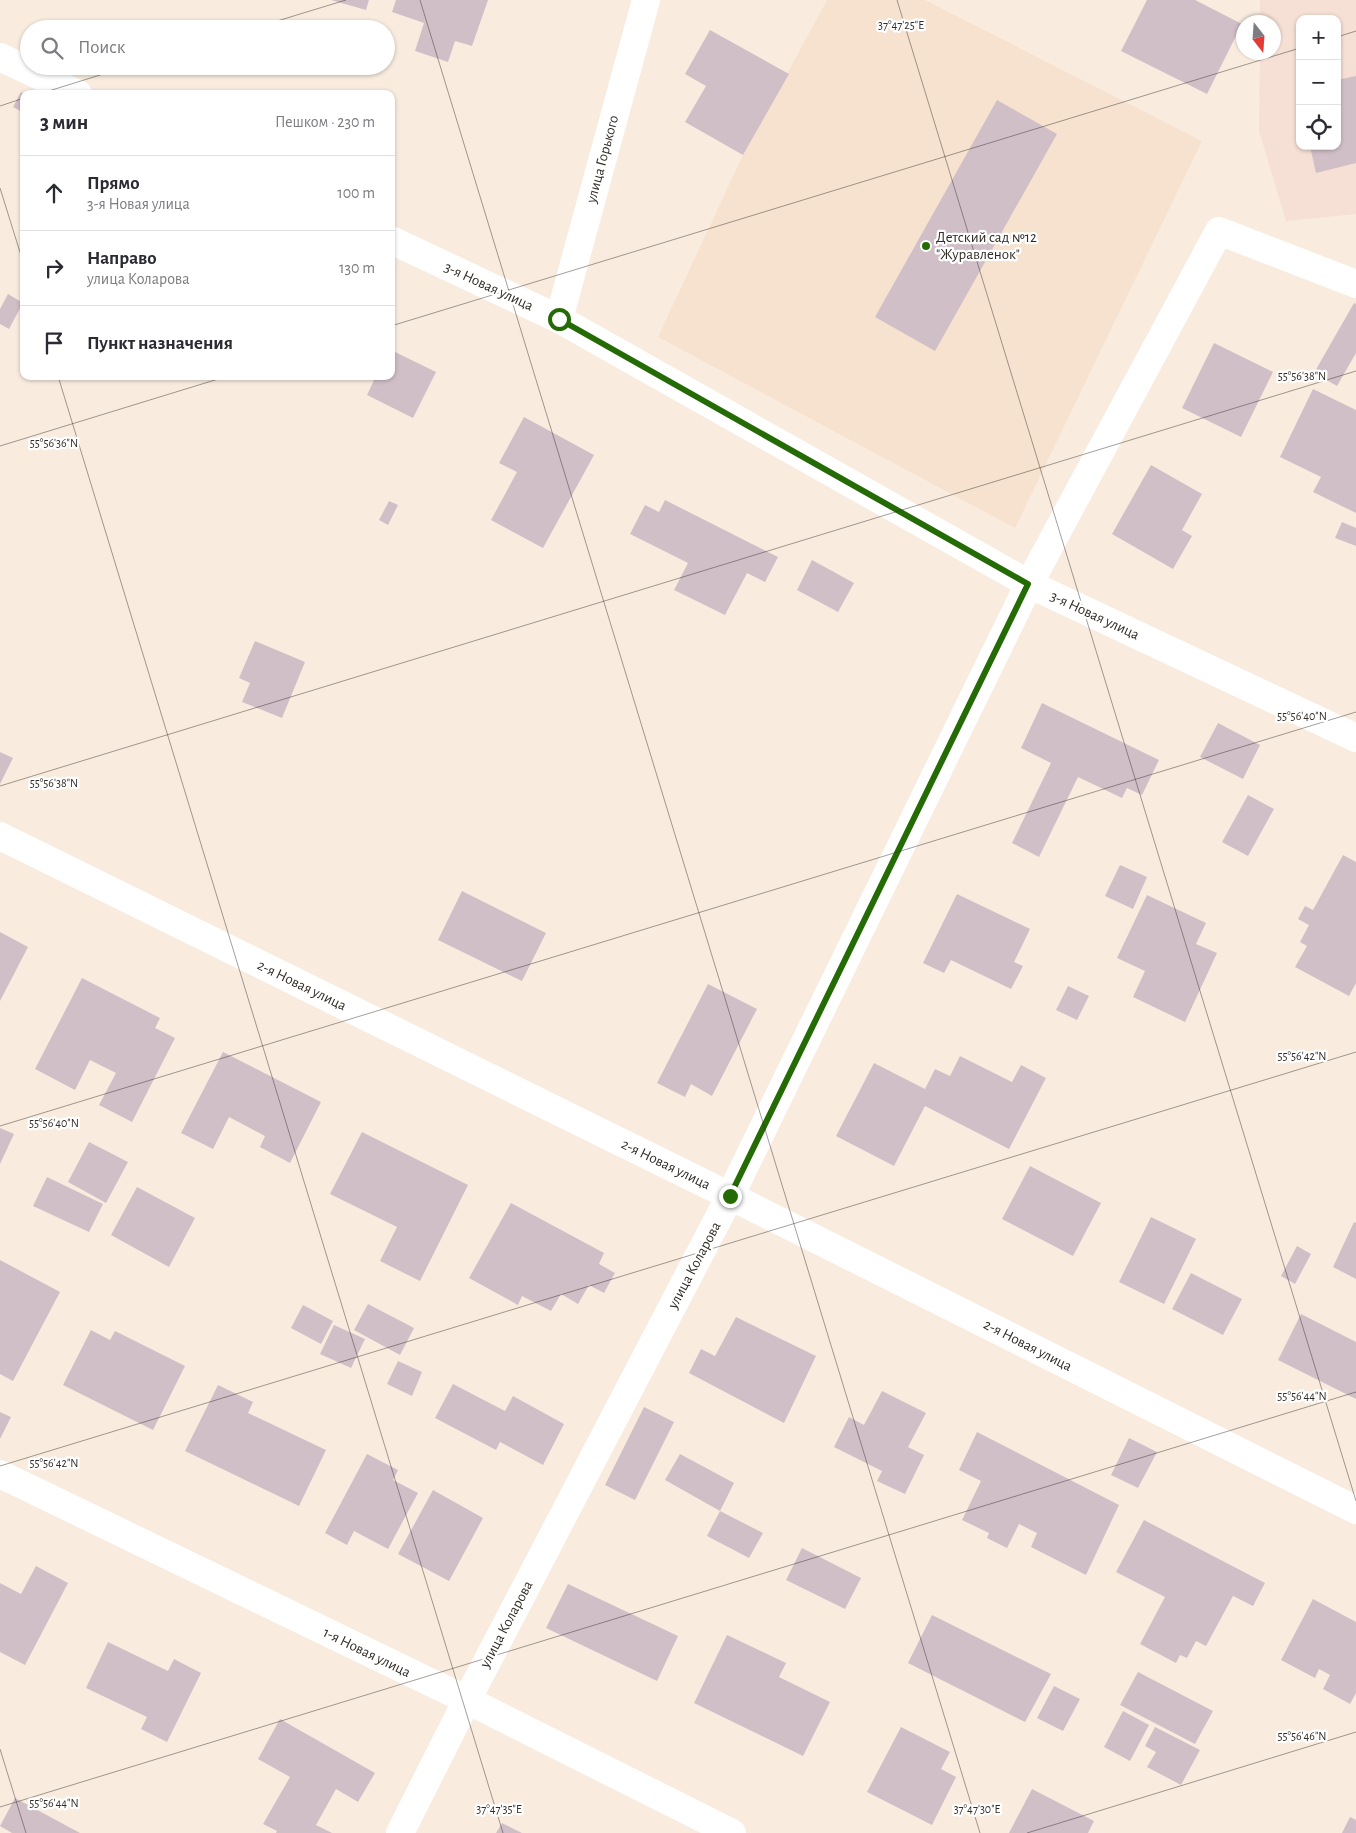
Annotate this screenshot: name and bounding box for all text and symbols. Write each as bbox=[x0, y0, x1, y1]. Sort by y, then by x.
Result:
north arrow bbox=[1236, 15, 1281, 60]
map controls bbox=[1296, 15, 1341, 150]
button: + bbox=[1296, 15, 1341, 60]
text: 37°47'25"E bbox=[878, 19, 924, 31]
search box bbox=[20, 20, 395, 75]
icon: search bbox=[38, 34, 66, 62]
text: Поиск bbox=[78, 38, 125, 57]
button: − bbox=[1296, 60, 1341, 105]
button: locate bbox=[1296, 105, 1341, 150]
text: 3 мин bbox=[40, 112, 88, 133]
text: Пешком · 230 m bbox=[275, 114, 375, 130]
street label: улица Горького bbox=[583, 114, 621, 206]
text: Прямо bbox=[87, 174, 140, 193]
icon: ahead bbox=[40, 179, 68, 207]
text: 100 m bbox=[337, 185, 375, 201]
text: 3-я Новая улица bbox=[87, 196, 190, 212]
place label: Детский сад №12 "Журавленок" bbox=[936, 230, 1037, 262]
marker: Детский сад №12 "Журавленок" bbox=[920, 240, 932, 252]
text: Направо bbox=[87, 249, 157, 268]
icon: right bbox=[40, 254, 68, 282]
street label: 3-я Новая улица bbox=[442, 259, 536, 314]
text: 130 m bbox=[339, 260, 375, 276]
text: улица Коларова bbox=[87, 271, 190, 287]
route start bbox=[548, 308, 571, 331]
icon: arrive bbox=[40, 329, 68, 357]
text: Пункт назначения bbox=[87, 334, 233, 353]
text: 55°56'38"N bbox=[1278, 370, 1326, 382]
text: 55°56'36"N bbox=[30, 437, 78, 449]
street label: 3-я Новая улица bbox=[1048, 588, 1142, 643]
text: 55°56'40"N bbox=[1277, 710, 1327, 722]
text: 55°56'38"N bbox=[30, 777, 78, 789]
street label: 2-я Новая улица bbox=[255, 957, 349, 1014]
text: 55°56'42"N bbox=[1278, 1050, 1326, 1062]
text: 55°56'40"N bbox=[29, 1117, 79, 1129]
street label: 2-я Новая улица bbox=[619, 1136, 713, 1193]
route end bbox=[719, 1185, 742, 1208]
street label: улица Коларова bbox=[665, 1219, 724, 1312]
street label: 2-я Новая улица bbox=[981, 1317, 1075, 1374]
text: 55°56'44"N bbox=[1277, 1390, 1327, 1402]
text: 55°56'42"N bbox=[30, 1457, 78, 1469]
street label: улица Коларова bbox=[477, 1578, 536, 1671]
street label: 1-я Новая улица bbox=[321, 1625, 413, 1680]
text: 55°56'46"N bbox=[1277, 1730, 1327, 1742]
text: 55°56'44"N bbox=[29, 1797, 79, 1809]
text: 37°47'35"E bbox=[476, 1803, 522, 1815]
text: 37°47'30"E bbox=[954, 1803, 1001, 1815]

